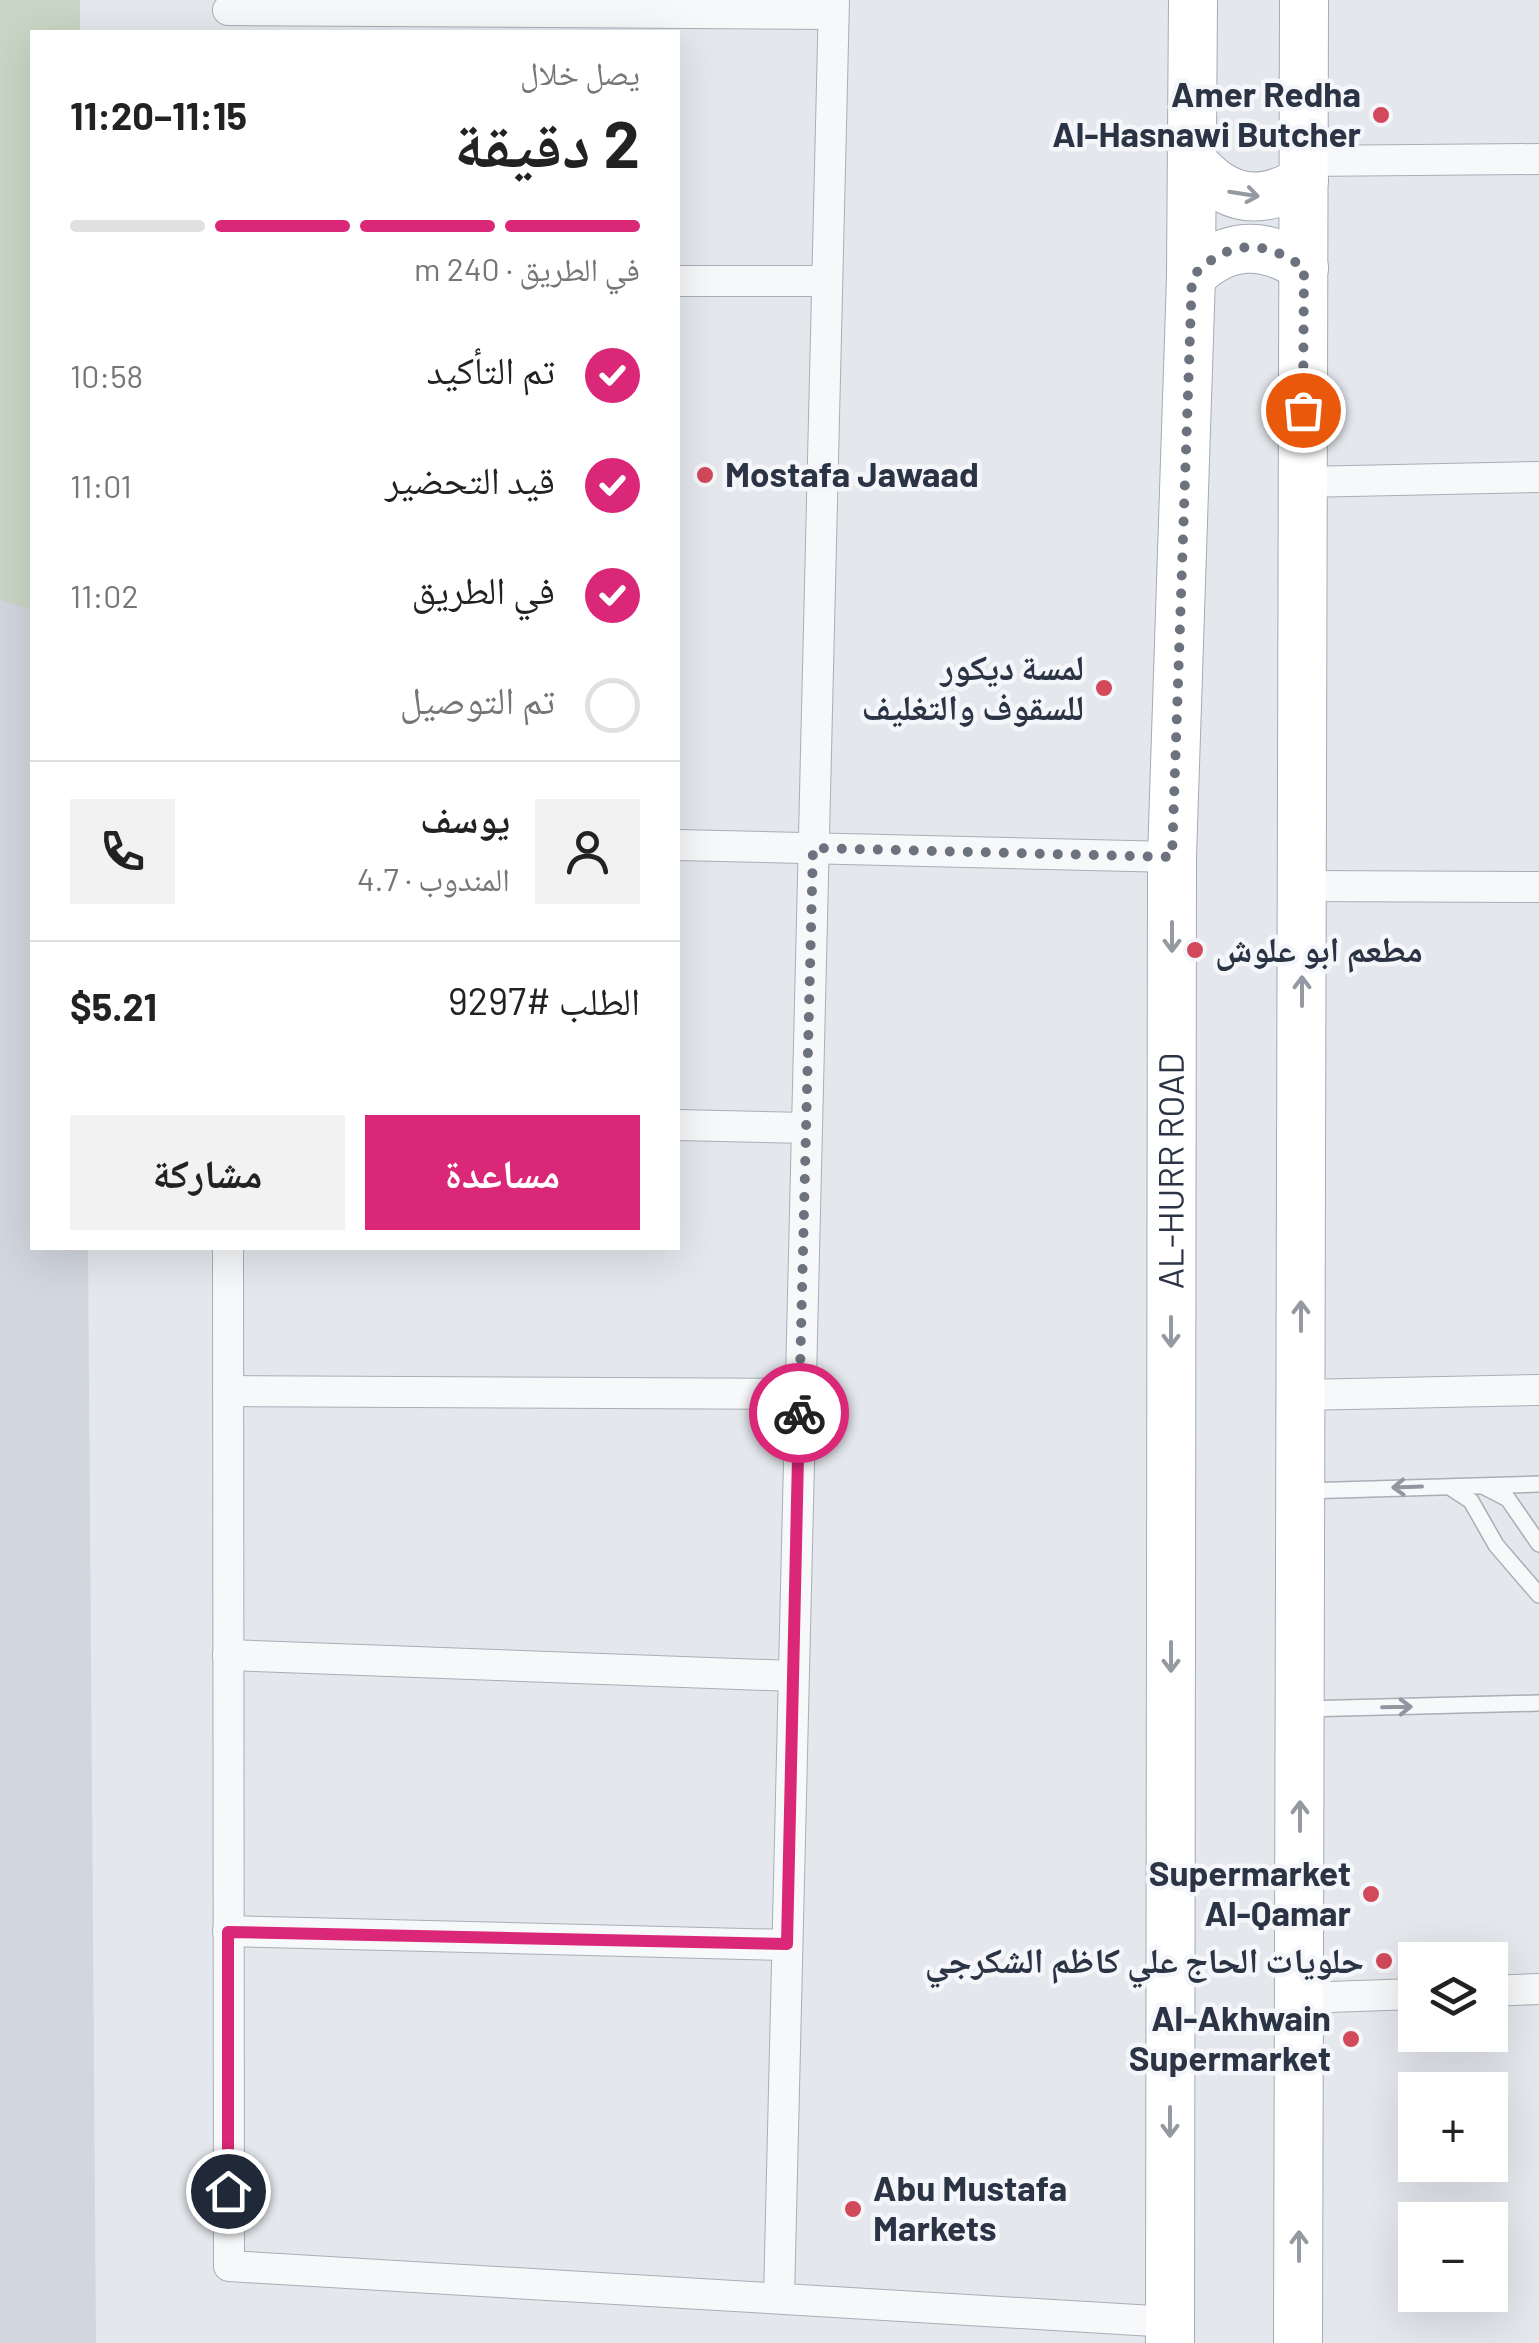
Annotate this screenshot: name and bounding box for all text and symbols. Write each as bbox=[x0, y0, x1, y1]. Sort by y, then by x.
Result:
text: يصل خلال bbox=[520, 53, 640, 91]
place label: Amer Redha Al-Hasnawi Butcher bbox=[1052, 72, 1362, 154]
text: 11:15–11:20 bbox=[70, 92, 247, 138]
text: 2 دقيقة bbox=[454, 103, 640, 181]
marker: Amer Redha Al-Hasnawi Butcher bbox=[1370, 104, 1392, 126]
one-way arrow bbox=[1228, 185, 1260, 203]
text: في الطريق · 240 m bbox=[414, 249, 640, 287]
text: تم التأكيد bbox=[426, 346, 555, 392]
icon: check bbox=[585, 348, 640, 403]
text: 10:58 bbox=[70, 356, 143, 394]
pin bbox=[1261, 368, 1346, 453]
icon: bag bbox=[1276, 383, 1331, 438]
place label: Mostafa Jawaad bbox=[725, 452, 979, 494]
text: قيد التحضير bbox=[385, 456, 555, 502]
icon: check bbox=[585, 458, 640, 513]
marker: Mostafa Jawaad bbox=[694, 464, 716, 486]
text: 11:01 bbox=[70, 466, 132, 504]
text: في الطريق bbox=[412, 566, 555, 612]
icon: check bbox=[585, 568, 640, 623]
text: 11:02 bbox=[70, 576, 139, 614]
place label: لمسة ديكور للسقوف والتغليف bbox=[862, 645, 1084, 728]
text: تم التوصيل bbox=[400, 676, 555, 722]
marker: لمسة ديكور للسقوف والتغليف bbox=[1093, 677, 1115, 699]
text: يوسف bbox=[420, 795, 510, 841]
button: phone bbox=[70, 799, 175, 904]
button: person bbox=[535, 799, 640, 904]
text: المندوب · 4.7 bbox=[357, 859, 510, 897]
one-way arrow bbox=[1162, 920, 1182, 953]
place label: مطعم ابو علوش bbox=[1215, 927, 1423, 973]
marker: مطعم ابو علوش bbox=[1184, 939, 1206, 961]
one-way arrow bbox=[1292, 975, 1312, 1008]
text: الطلب #9297 bbox=[448, 977, 640, 1023]
text: $5.21 bbox=[70, 983, 157, 1029]
street label: AL-HURR ROAD bbox=[1148, 1053, 1191, 1289]
button: مشاركة bbox=[70, 1115, 345, 1230]
button: مساعدة bbox=[365, 1115, 640, 1230]
one-way arrow bbox=[1292, 1300, 1310, 1332]
one-way arrow bbox=[1162, 1316, 1180, 1348]
courier bbox=[749, 1363, 849, 1463]
icon: bike bbox=[772, 1386, 827, 1441]
one-way arrow bbox=[1391, 1478, 1423, 1497]
one-way arrow bbox=[1162, 1640, 1180, 1673]
one-way arrow bbox=[1381, 1697, 1413, 1716]
one-way arrow bbox=[1290, 1800, 1310, 1832]
place label: Supermarket Al-Qamar bbox=[1149, 1851, 1352, 1933]
marker: Supermarket Al-Qamar bbox=[1360, 1883, 1382, 1905]
place label: حلويات الحاج علي كاظم الشكرجي bbox=[925, 1938, 1364, 1989]
map controls bbox=[1398, 1942, 1508, 2312]
button: layers bbox=[1398, 1942, 1508, 2052]
marker: حلويات الحاج علي كاظم الشكرجي bbox=[1373, 1950, 1395, 1972]
place label: Al-Akhwain Supermarket bbox=[1129, 1996, 1331, 2078]
marker: Al-Akhwain Supermarket bbox=[1340, 2028, 1362, 2050]
button: + bbox=[1398, 2072, 1508, 2182]
one-way arrow bbox=[1160, 2106, 1180, 2138]
pin bbox=[186, 2149, 271, 2234]
icon: home bbox=[201, 2164, 256, 2219]
place label: Abu Mustafa Markets bbox=[873, 2166, 1067, 2248]
marker: Abu Mustafa Markets bbox=[842, 2198, 864, 2220]
button: − bbox=[1398, 2202, 1508, 2312]
one-way arrow bbox=[1290, 2230, 1308, 2262]

